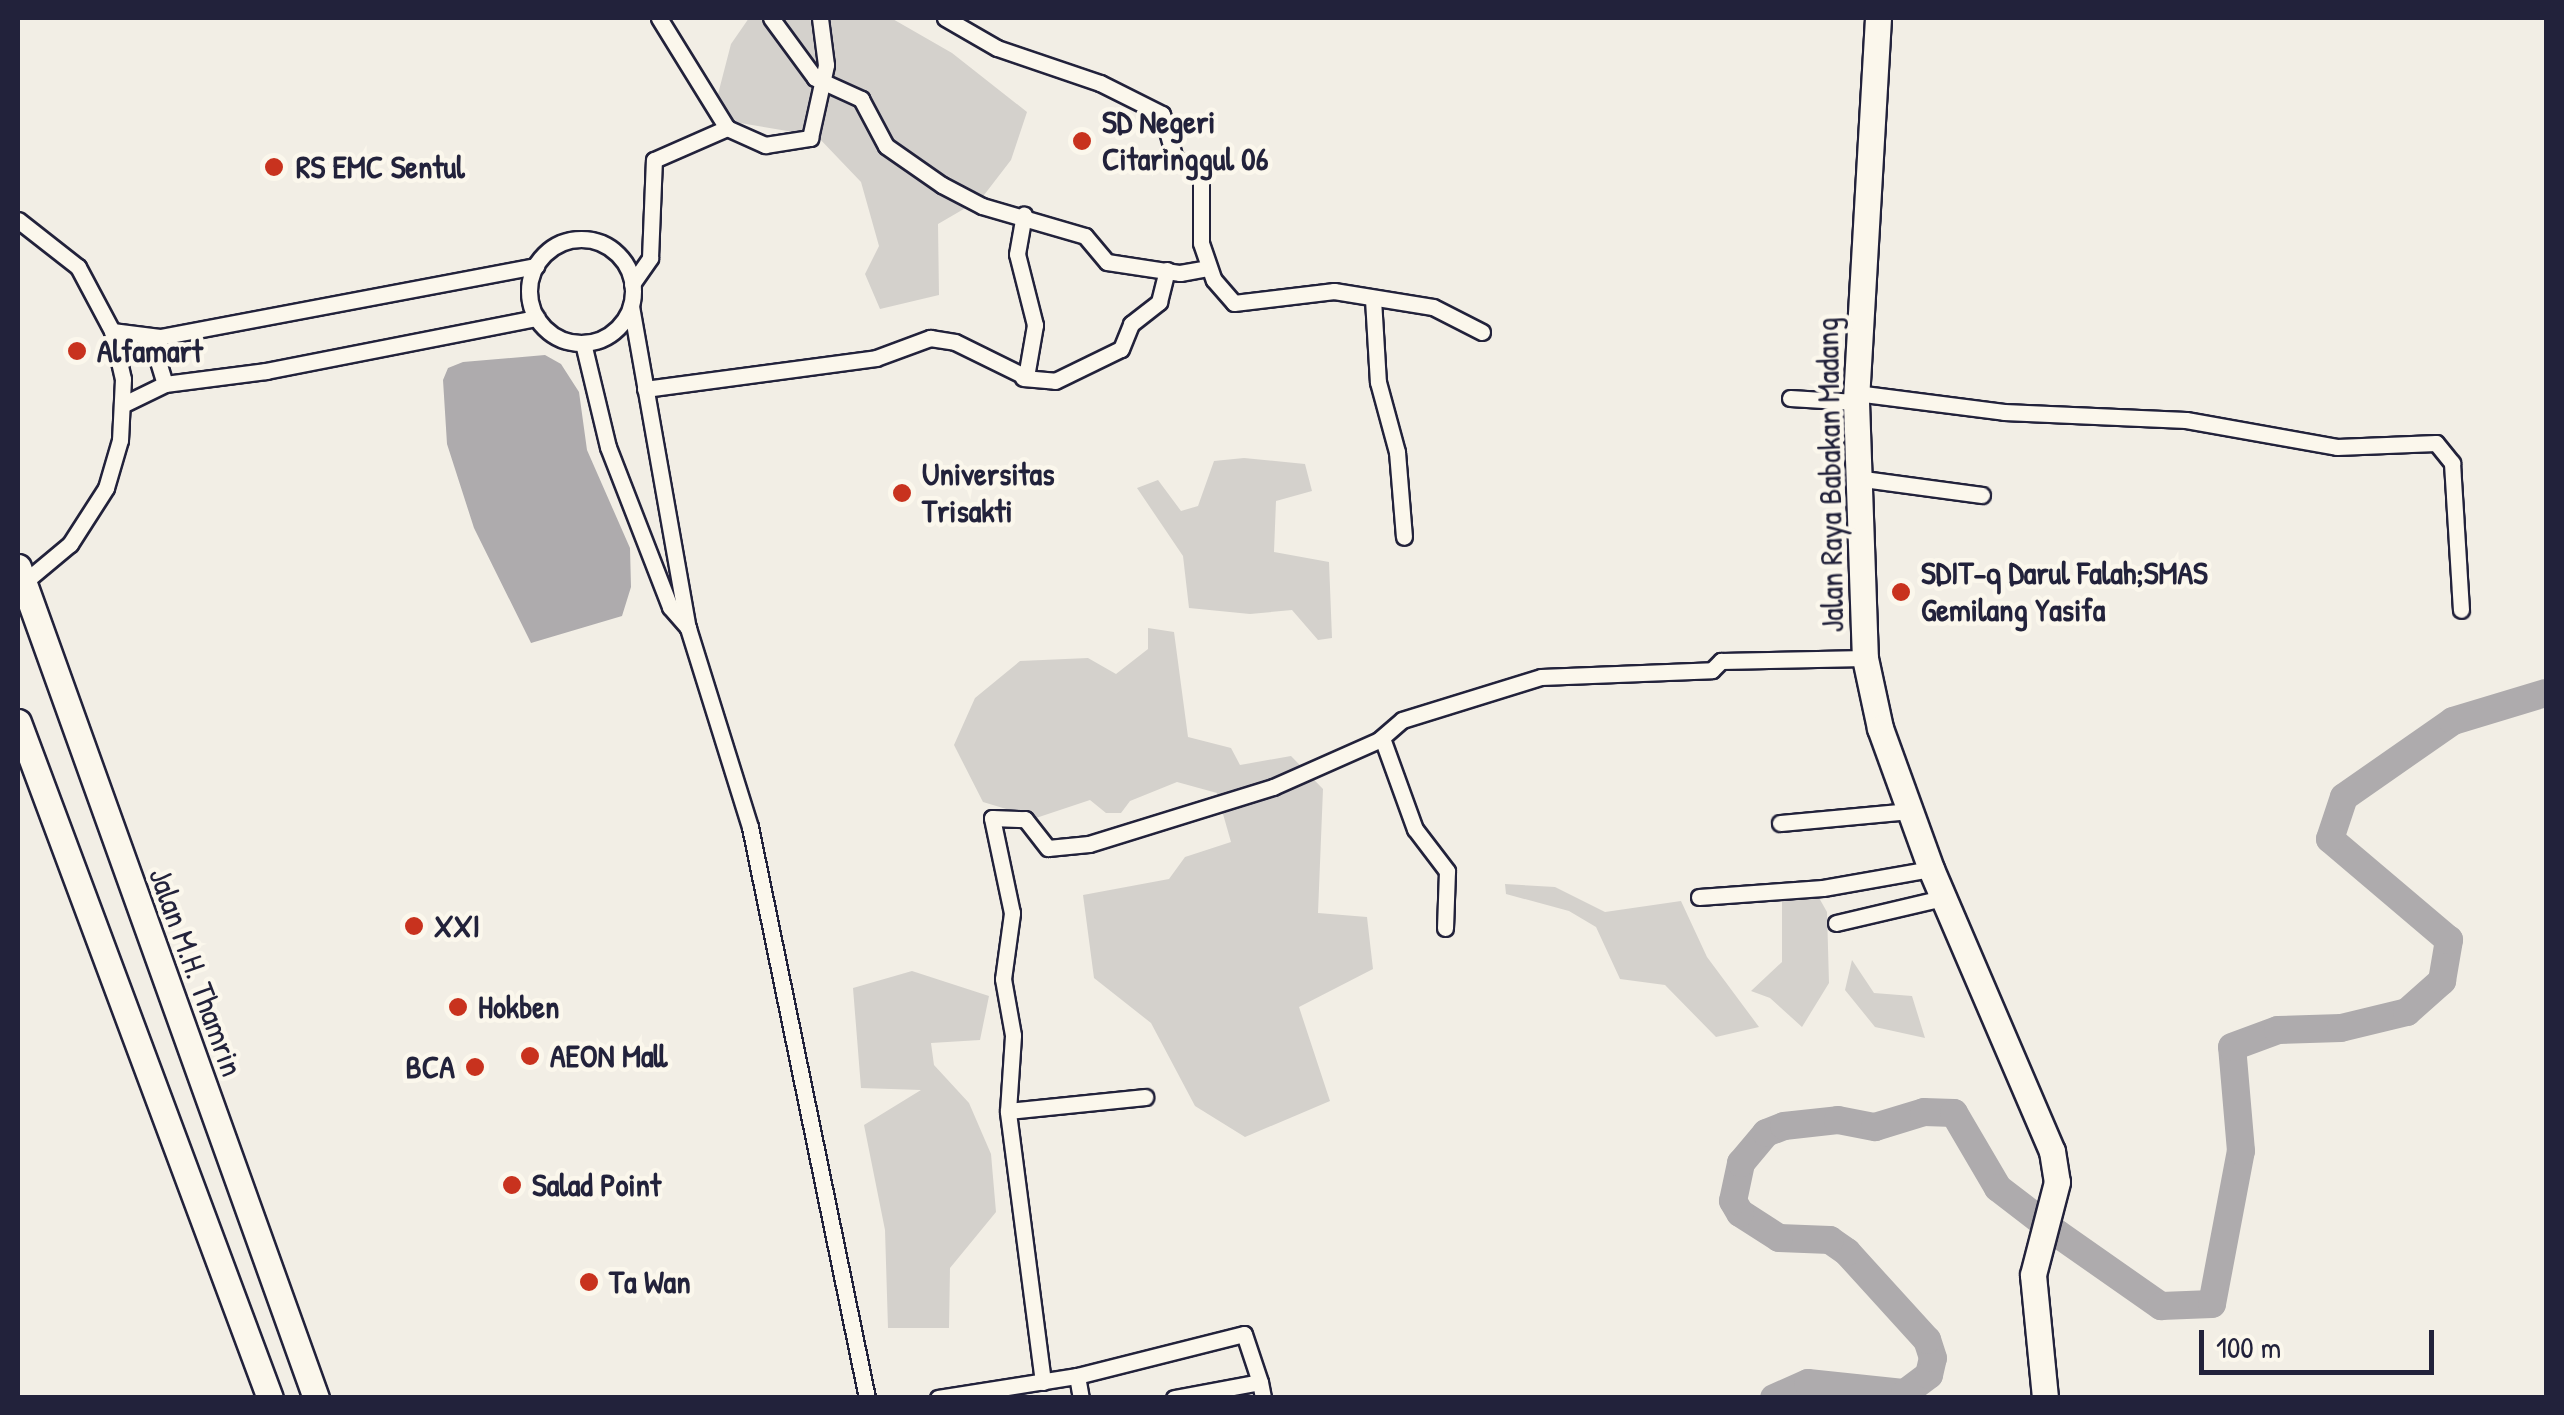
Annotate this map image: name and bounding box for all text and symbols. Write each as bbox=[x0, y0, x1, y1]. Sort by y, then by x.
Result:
place label: SD Negeri Citaringgul 06 bbox=[1102, 104, 1268, 179]
marker: SD Negeri Citaringgul 06 bbox=[1071, 130, 1093, 152]
place label: RS EMC Sentul bbox=[296, 148, 465, 186]
marker: RS EMC Sentul bbox=[261, 154, 287, 180]
street label: Jalan Raya Babakan Madang bbox=[1808, 317, 1852, 633]
place label: Alfamart bbox=[97, 332, 203, 370]
marker: Alfamart bbox=[66, 340, 88, 362]
place label: Universitas Trisakti bbox=[922, 456, 1054, 531]
marker: Universitas Trisakti bbox=[891, 482, 913, 504]
place label: SDIT-q Darul Falah;SMAS Gemilang Yasifa bbox=[1921, 555, 2208, 630]
marker: SDIT-q Darul Falah;SMAS Gemilang Yasifa bbox=[1890, 581, 1912, 603]
street label: Jalan M.H. Thamrin bbox=[141, 863, 251, 1081]
place label: XXI bbox=[434, 907, 480, 945]
marker: XXI bbox=[403, 915, 425, 937]
place label: Hokben bbox=[478, 988, 560, 1026]
marker: Hokben bbox=[447, 996, 469, 1018]
place label: AEON Mall bbox=[550, 1037, 667, 1075]
marker: AEON Mall bbox=[519, 1045, 541, 1067]
place label: BCA bbox=[406, 1048, 455, 1086]
marker: BCA bbox=[464, 1056, 486, 1078]
place label: Salad Point bbox=[532, 1166, 661, 1204]
marker: Salad Point bbox=[501, 1174, 523, 1196]
place label: Ta Wan bbox=[609, 1263, 691, 1301]
marker: Ta Wan bbox=[578, 1271, 600, 1293]
scale bar bbox=[2204, 1310, 2439, 1372]
text: 100 m bbox=[2216, 1327, 2281, 1367]

